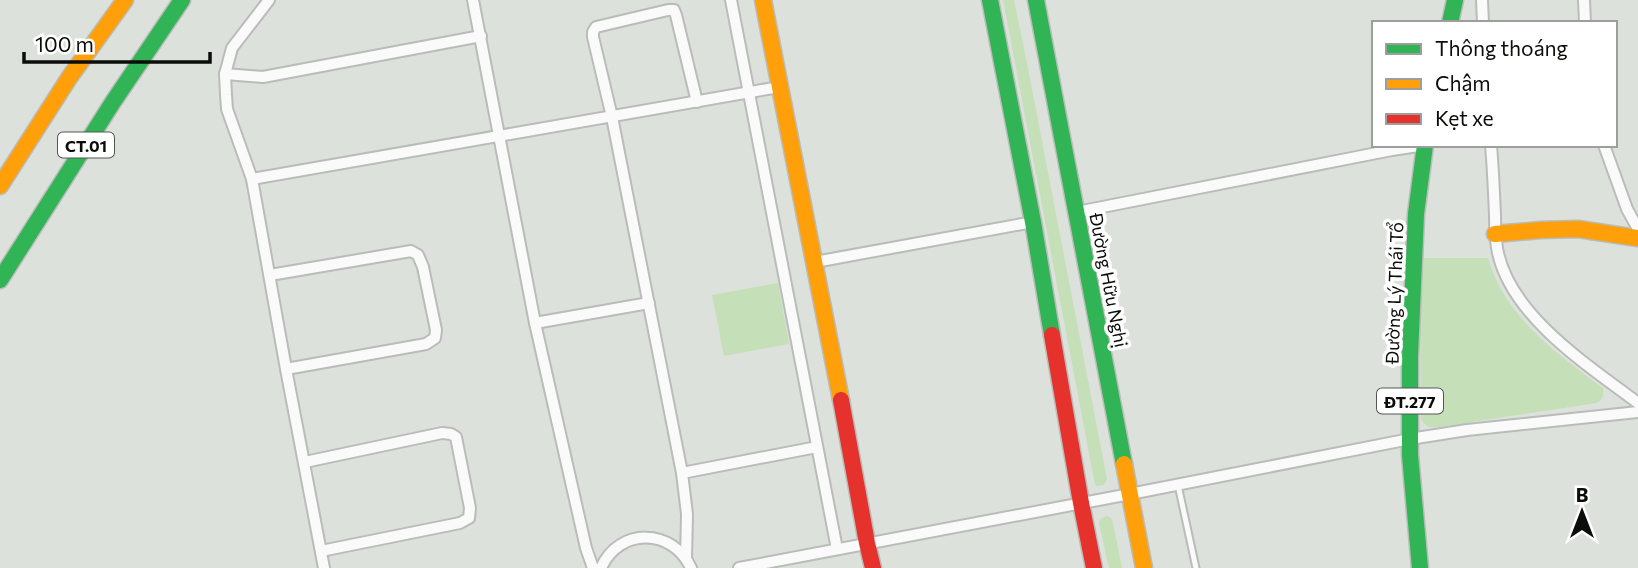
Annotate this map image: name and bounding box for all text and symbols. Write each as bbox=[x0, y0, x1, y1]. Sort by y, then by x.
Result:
scale bar bbox=[24, 21, 210, 65]
legend bbox=[1372, 21, 1617, 147]
text: 100 m bbox=[35, 31, 94, 56]
text: Thông thoáng bbox=[1435, 35, 1568, 60]
text: Chậm bbox=[1435, 70, 1491, 95]
text: Kẹt xe bbox=[1435, 105, 1494, 130]
road number: CT.01 bbox=[58, 132, 114, 158]
street label: Đường Hữu Nghị bbox=[1085, 210, 1133, 349]
street label: Đường Lý Thái Tổ bbox=[1380, 221, 1407, 365]
road number: ĐT.277 bbox=[1377, 388, 1443, 414]
north arrow bbox=[1547, 477, 1617, 547]
text: B bbox=[1576, 483, 1588, 506]

